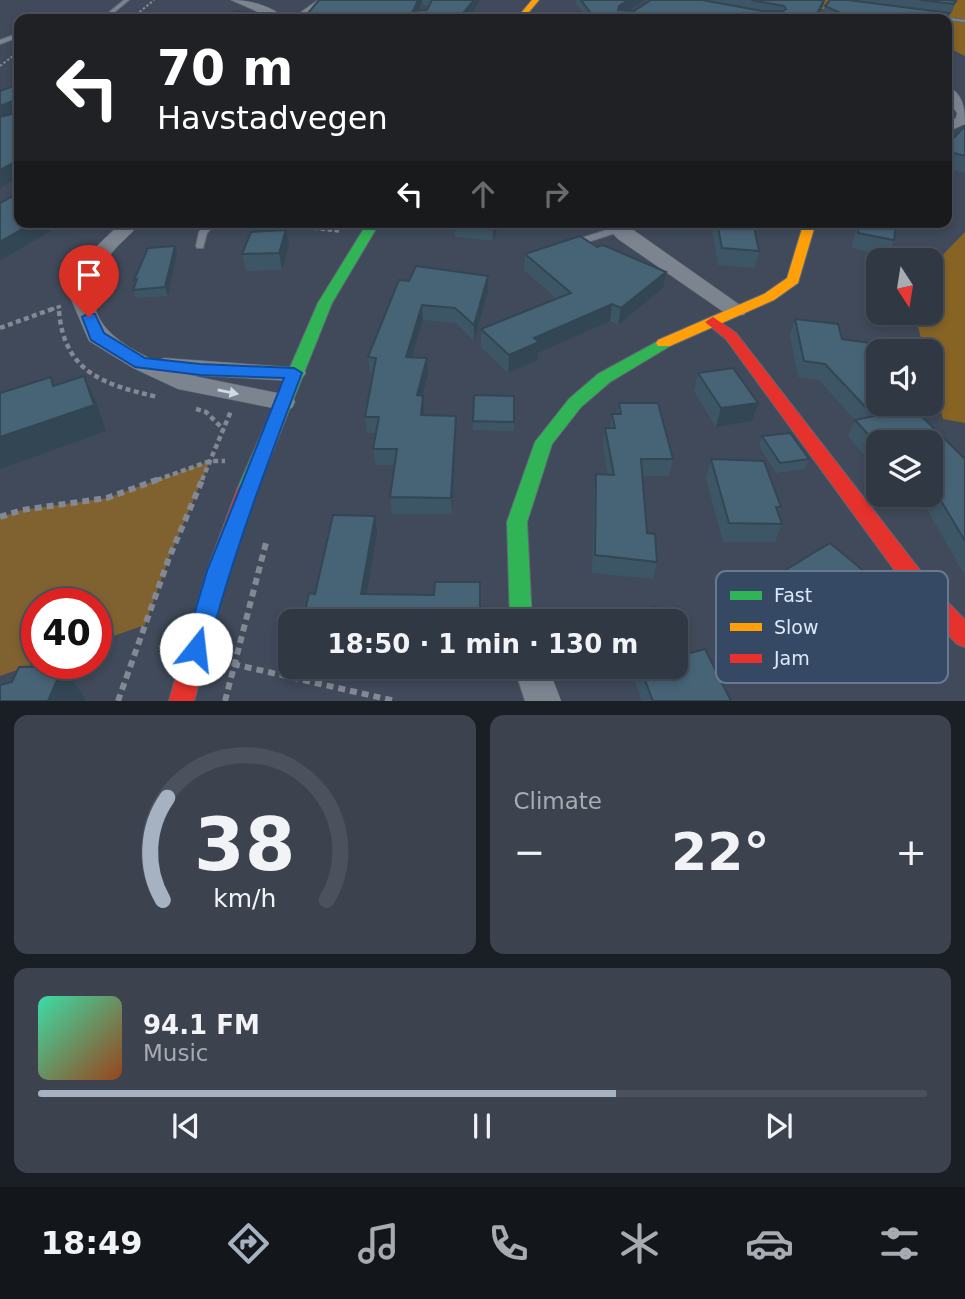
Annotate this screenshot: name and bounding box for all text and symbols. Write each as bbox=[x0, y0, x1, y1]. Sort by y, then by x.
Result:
text: 70 m bbox=[157, 40, 293, 97]
icon: left bbox=[42, 42, 133, 133]
text: Havstadvegen bbox=[157, 99, 388, 137]
icon: left bbox=[391, 175, 429, 213]
icon: ahead bbox=[464, 175, 502, 213]
icon: right bbox=[537, 175, 575, 213]
pin bbox=[59, 245, 119, 317]
north arrow bbox=[866, 248, 943, 326]
map controls bbox=[866, 248, 943, 507]
icon: arrive bbox=[70, 256, 108, 294]
button: sound bbox=[866, 339, 943, 416]
one-way arrow bbox=[217, 386, 239, 397]
button: layers bbox=[866, 430, 943, 507]
legend bbox=[716, 571, 948, 683]
text: Fast bbox=[774, 584, 812, 606]
speed limit sign: 40 bbox=[21, 588, 112, 679]
position arrow bbox=[159, 612, 233, 686]
text: Slow bbox=[774, 616, 819, 638]
text: 18:50 · 1 min · 130 m bbox=[328, 629, 638, 659]
text: Jam bbox=[773, 647, 810, 669]
text: Climate bbox=[514, 788, 602, 814]
text: 38 bbox=[194, 803, 295, 888]
text: 22° bbox=[671, 822, 769, 882]
text: − bbox=[514, 830, 545, 874]
text: + bbox=[895, 830, 927, 874]
text: km/h bbox=[213, 884, 276, 913]
text: 94.1 FM bbox=[143, 1010, 260, 1040]
text: Music bbox=[143, 1040, 208, 1066]
icon: previous bbox=[167, 1107, 205, 1145]
icon: pause bbox=[463, 1107, 501, 1145]
icon: next bbox=[760, 1107, 798, 1145]
icon: directions bbox=[224, 1219, 273, 1268]
icon: music bbox=[354, 1219, 403, 1268]
icon: phone bbox=[484, 1219, 533, 1268]
icon: climate bbox=[615, 1219, 664, 1268]
icon: car bbox=[745, 1219, 794, 1268]
icon: filters bbox=[875, 1219, 924, 1268]
text: 18:49 bbox=[41, 1224, 143, 1262]

